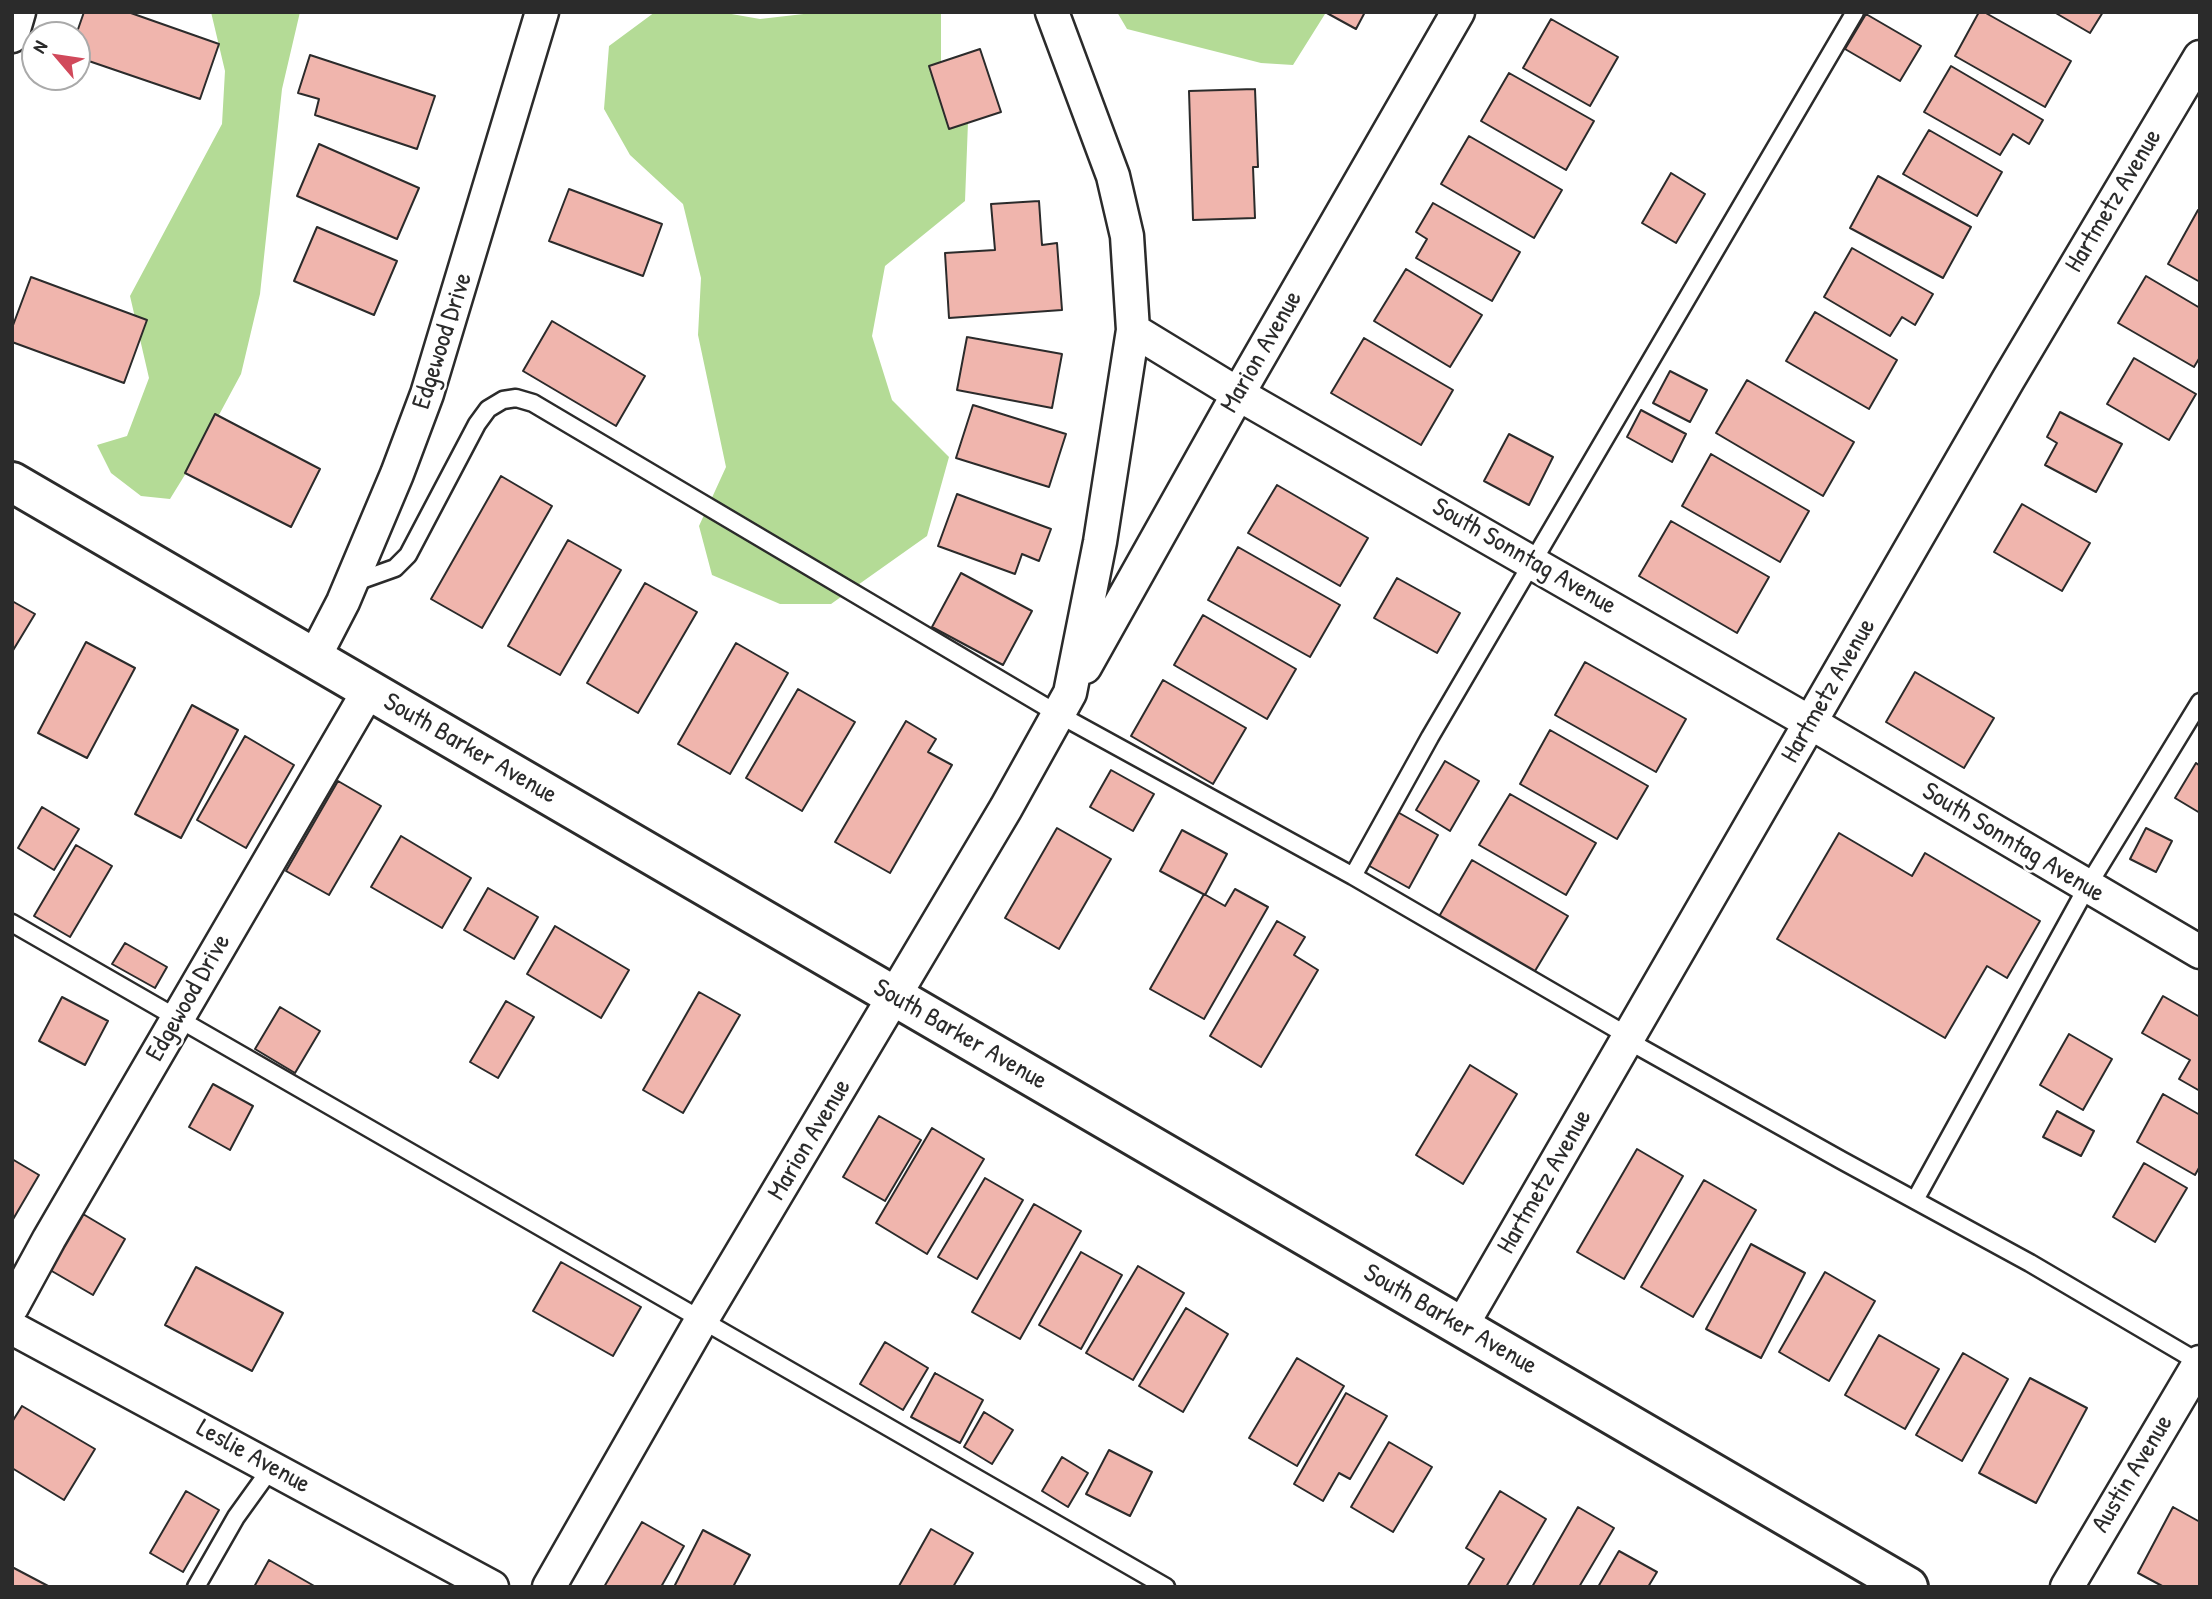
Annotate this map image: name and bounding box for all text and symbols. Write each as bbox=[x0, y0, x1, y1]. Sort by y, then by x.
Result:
north arrow bbox=[21, 21, 91, 91]
text: N bbox=[26, 36, 53, 58]
street label: Hartmetz Avenue bbox=[2059, 124, 2169, 278]
street label: Edgewood Drive bbox=[406, 269, 480, 413]
street label: Marion Avenue bbox=[1215, 285, 1309, 419]
street label: South Sonntag Avenue bbox=[1426, 492, 1622, 622]
street label: Hartmetz Avenue bbox=[1775, 613, 1883, 769]
street label: South Barker Avenue bbox=[378, 687, 562, 811]
street label: South Sonntag Avenue bbox=[1916, 776, 2110, 910]
street label: Edgewood Drive bbox=[140, 929, 238, 1067]
street label: South Barker Avenue bbox=[868, 973, 1052, 1097]
street label: Marion Avenue bbox=[762, 1074, 858, 1206]
street label: Hartmetz Avenue bbox=[1491, 1104, 1599, 1260]
street label: South Barker Avenue bbox=[1358, 1258, 1542, 1382]
street label: Austin Avenue bbox=[2086, 1410, 2180, 1538]
street label: Leslie Avenue bbox=[191, 1413, 315, 1501]

